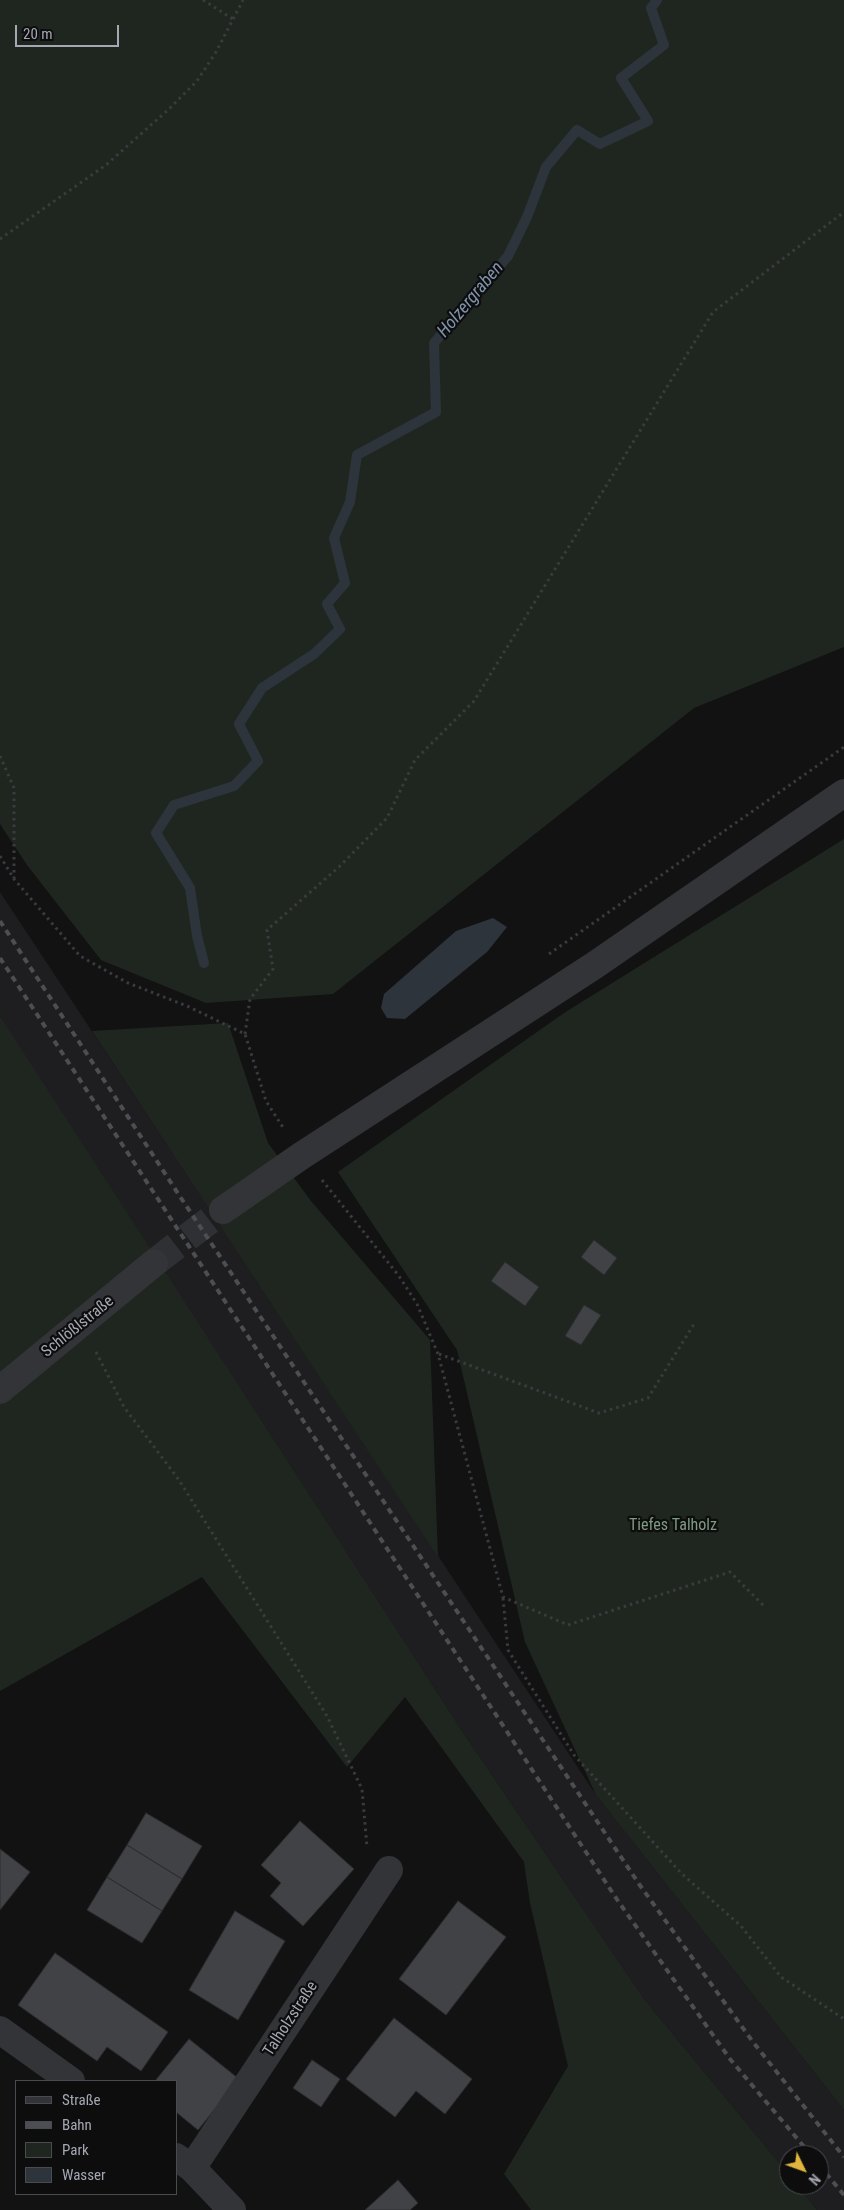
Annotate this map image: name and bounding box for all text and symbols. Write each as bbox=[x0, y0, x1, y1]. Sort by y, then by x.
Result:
scale bar bbox=[18, 15, 121, 47]
text: 20 m bbox=[23, 25, 53, 43]
water label: Holzergraben bbox=[433, 258, 509, 342]
street label: Schlößlstraße bbox=[38, 1292, 118, 1362]
park label: Tiefes Talholz bbox=[629, 1516, 717, 1536]
street label: Talholzstraße bbox=[260, 1978, 322, 2060]
legend bbox=[15, 2080, 178, 2195]
text: Straße bbox=[62, 2091, 101, 2109]
text: Bahn bbox=[62, 2116, 92, 2134]
text: Park bbox=[62, 2141, 89, 2159]
north arrow bbox=[779, 2145, 829, 2195]
text: Wasser bbox=[62, 2166, 106, 2184]
text: N bbox=[806, 2171, 823, 2188]

